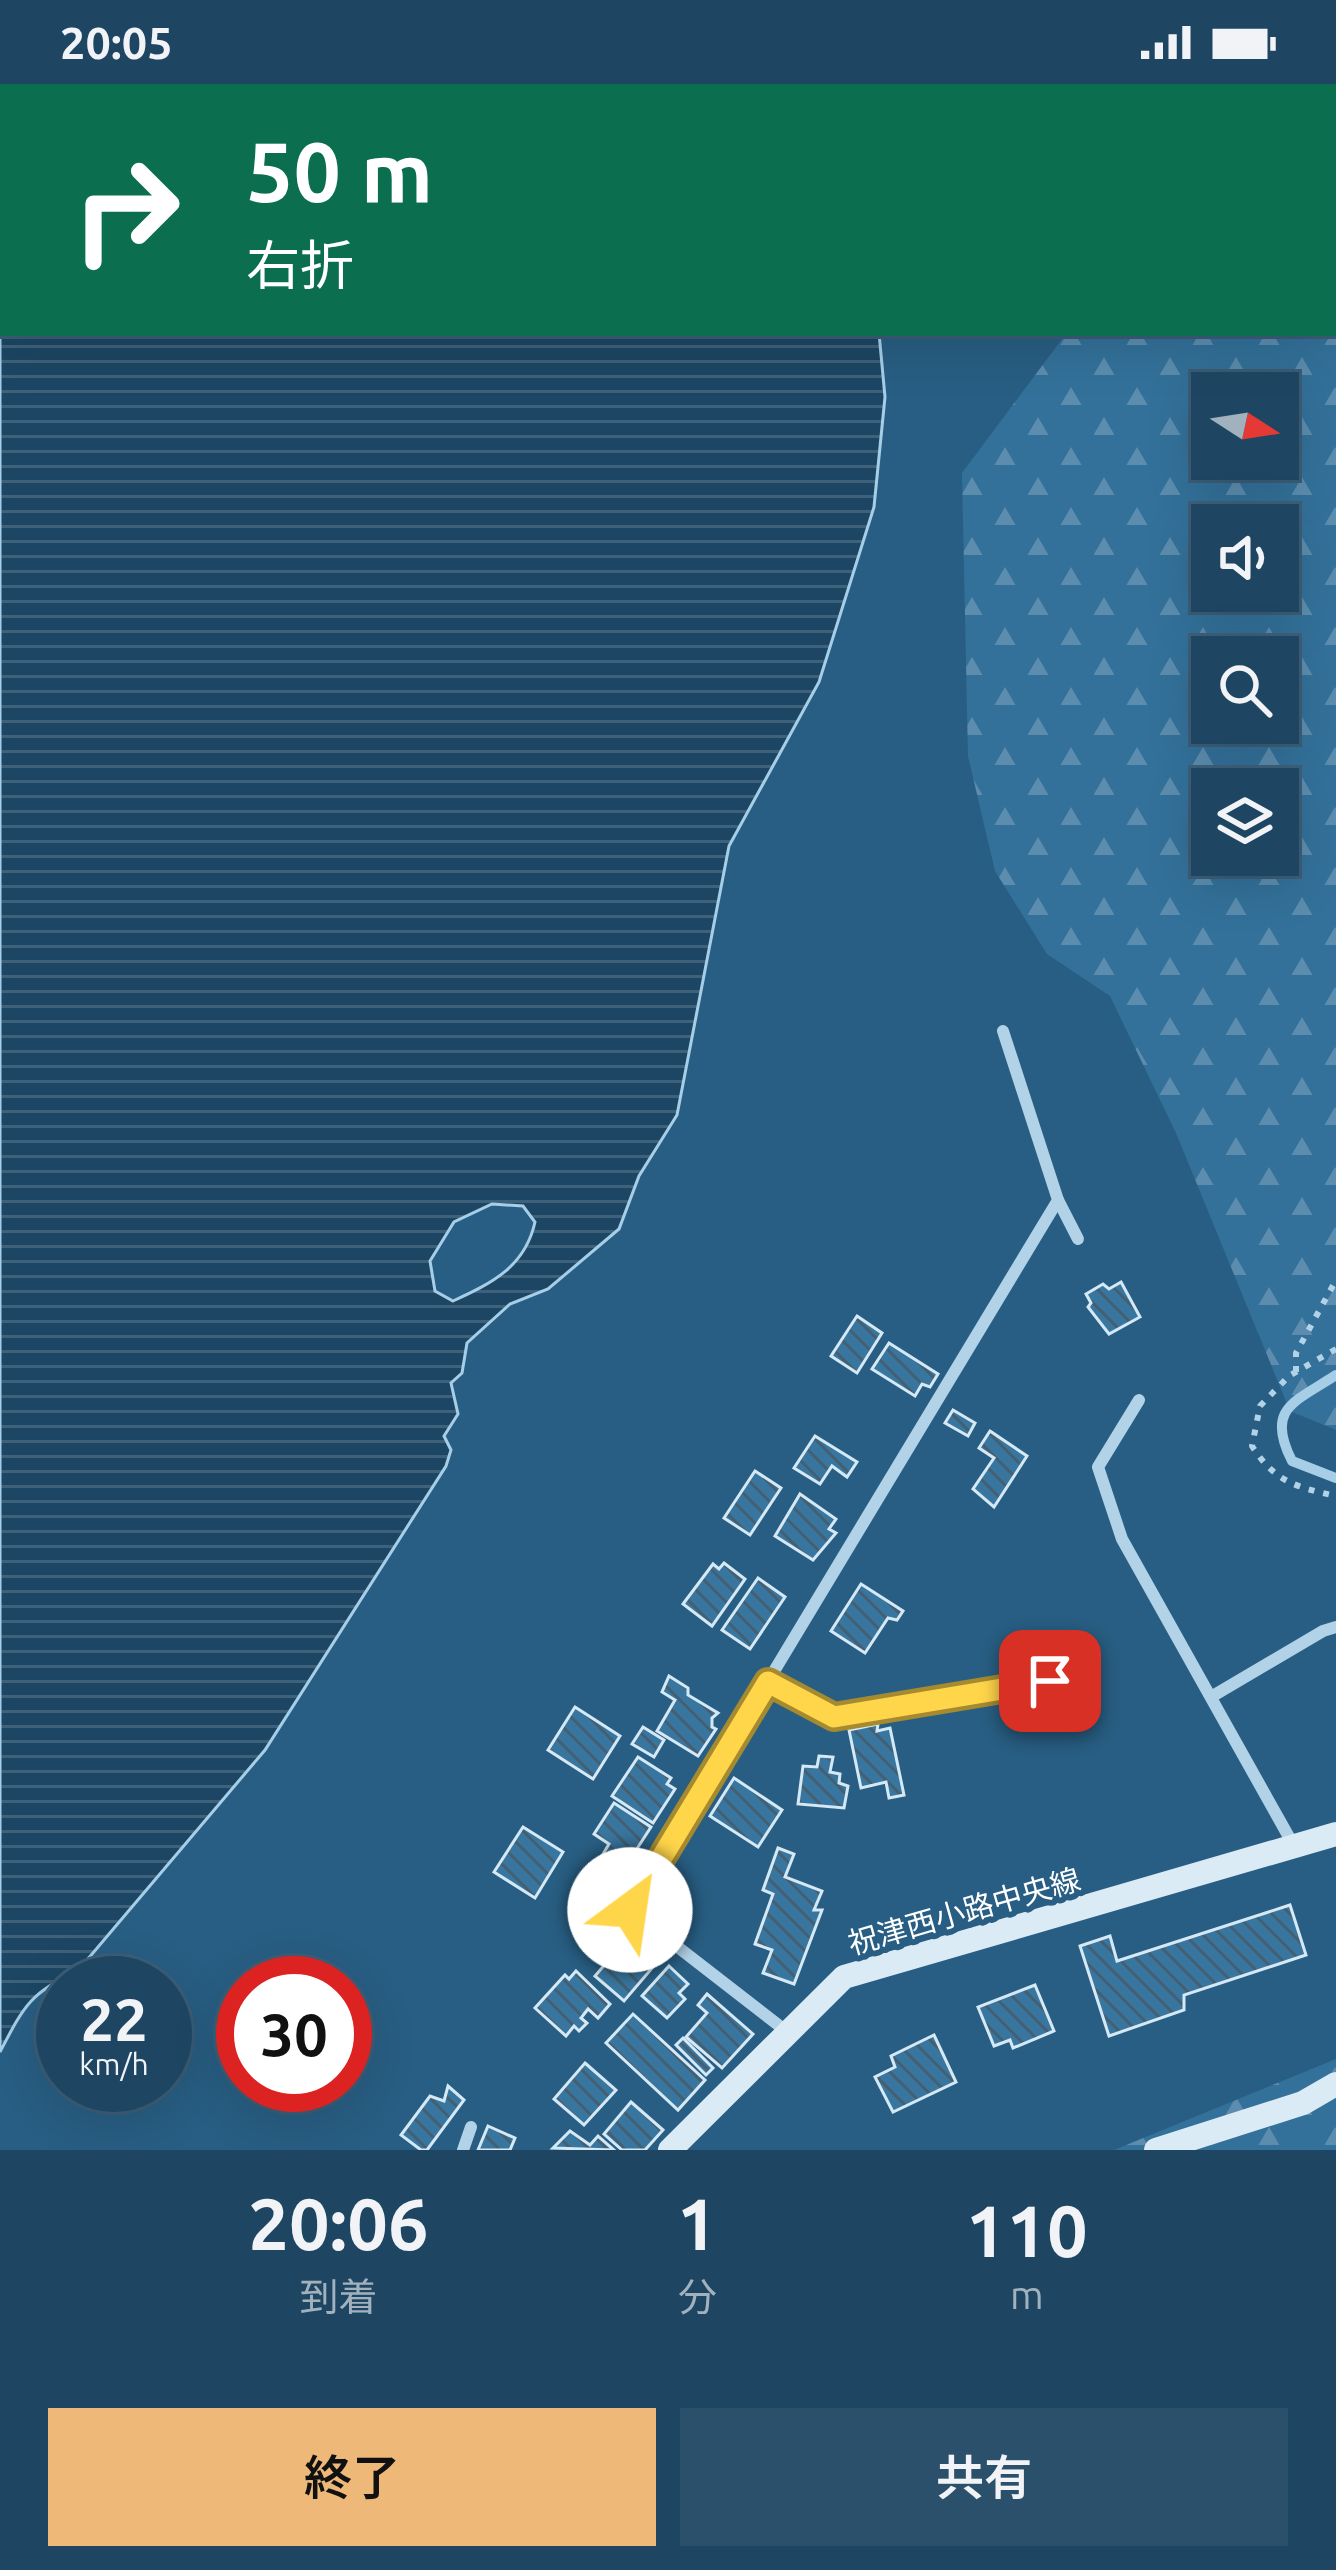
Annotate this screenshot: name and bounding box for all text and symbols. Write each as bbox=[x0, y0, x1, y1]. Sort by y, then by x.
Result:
text: 20:05 bbox=[60, 17, 173, 68]
text: 50 m bbox=[246, 124, 433, 218]
icon: right bbox=[48, 132, 204, 288]
text: 右折 bbox=[246, 235, 354, 295]
north arrow bbox=[1191, 372, 1299, 480]
map controls bbox=[1191, 372, 1299, 876]
button: sound bbox=[1191, 504, 1299, 612]
button: search bbox=[1191, 636, 1299, 744]
button: layers bbox=[1191, 768, 1299, 876]
pin bbox=[999, 1630, 1101, 1732]
icon: arrive bbox=[1017, 1648, 1083, 1714]
position arrow bbox=[567, 1847, 693, 1973]
street label: 祝津西小路中央線 bbox=[844, 1862, 1084, 1960]
speed limit sign: 30 bbox=[216, 1956, 372, 2112]
text: 22 bbox=[80, 1985, 148, 2052]
text: km/h bbox=[79, 2047, 149, 2081]
text: 20:06 bbox=[248, 2183, 429, 2264]
text: 1 bbox=[677, 2183, 717, 2264]
text: 110 bbox=[966, 2190, 1088, 2271]
text: m bbox=[1010, 2273, 1044, 2316]
text: 到着 bbox=[299, 2275, 377, 2318]
text: 分 bbox=[678, 2275, 717, 2318]
button: 終了 bbox=[48, 2408, 656, 2546]
button: 共有 bbox=[680, 2408, 1288, 2546]

